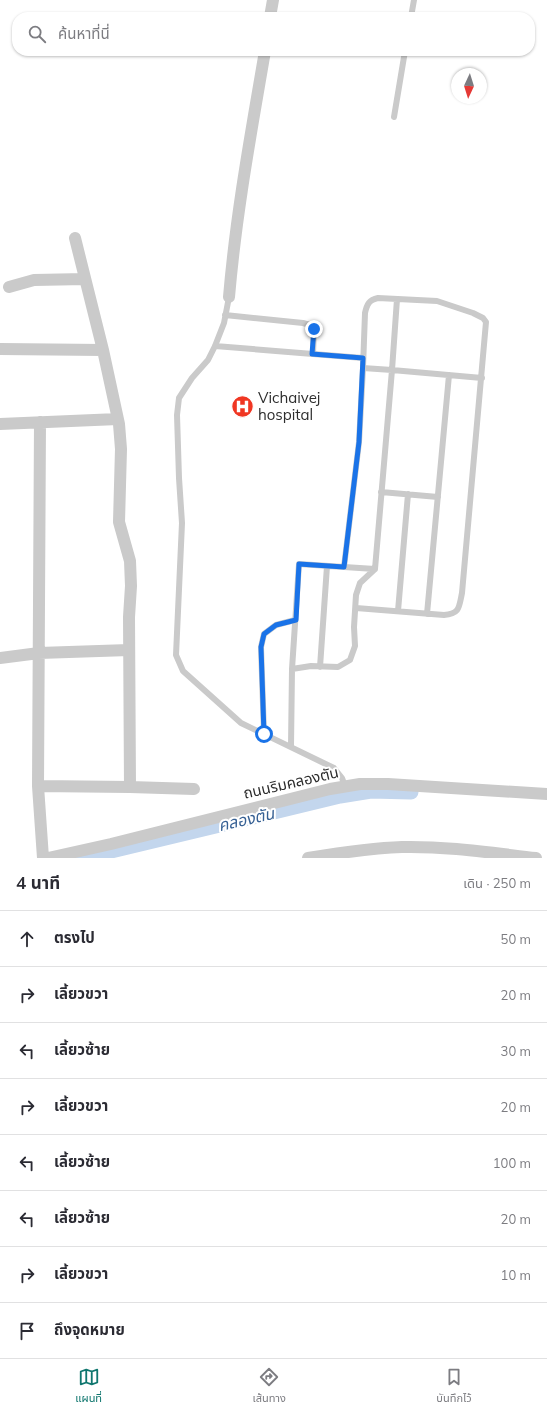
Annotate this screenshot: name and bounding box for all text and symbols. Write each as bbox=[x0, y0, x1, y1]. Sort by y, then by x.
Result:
search box bbox=[12, 12, 535, 56]
icon: search bbox=[26, 23, 48, 45]
text: ค้นหาที่นี่ bbox=[58, 24, 110, 43]
north arrow bbox=[451, 68, 487, 104]
route end bbox=[305, 320, 323, 338]
place label: Vichaivej hospital bbox=[258, 388, 320, 424]
hospital icon: Vichaivej hospital bbox=[230, 394, 256, 420]
route start bbox=[255, 725, 273, 743]
street label: ถนนริมคลองตัน bbox=[241, 762, 340, 803]
water label: คลองตัน bbox=[216, 803, 277, 835]
text: 4 นาที bbox=[16, 872, 60, 893]
text: เดิน · 250 m bbox=[463, 875, 531, 891]
icon: ahead bbox=[16, 928, 38, 950]
text: ตรงไป bbox=[54, 928, 95, 947]
text: 50 m bbox=[501, 931, 531, 947]
icon: right bbox=[16, 984, 38, 1006]
text: เลี้ยวขวา bbox=[54, 984, 108, 1003]
text: 20 m bbox=[501, 987, 531, 1003]
icon: left bbox=[16, 1040, 38, 1062]
text: เลี้ยวซ้าย bbox=[54, 1040, 110, 1059]
text: 30 m bbox=[501, 1043, 531, 1059]
icon: right bbox=[16, 1096, 38, 1118]
text: เลี้ยวขวา bbox=[54, 1096, 108, 1115]
text: 20 m bbox=[501, 1099, 531, 1115]
icon: left bbox=[16, 1152, 38, 1174]
text: เลี้ยวซ้าย bbox=[54, 1152, 110, 1171]
text: 100 m bbox=[493, 1155, 531, 1171]
icon: left bbox=[16, 1208, 38, 1230]
text: เลี้ยวซ้าย bbox=[54, 1208, 110, 1227]
text: 20 m bbox=[501, 1211, 531, 1227]
icon: right bbox=[16, 1264, 38, 1286]
text: เลี้ยวขวา bbox=[54, 1264, 108, 1283]
text: 10 m bbox=[501, 1267, 531, 1283]
icon: arrive bbox=[16, 1320, 38, 1342]
text: ถึงจุดหมาย bbox=[54, 1320, 125, 1339]
tab: แผนที่ bbox=[75, 1366, 102, 1407]
tab: เส้นทาง bbox=[253, 1366, 286, 1407]
tab: บันทึกไว้ bbox=[436, 1366, 472, 1407]

